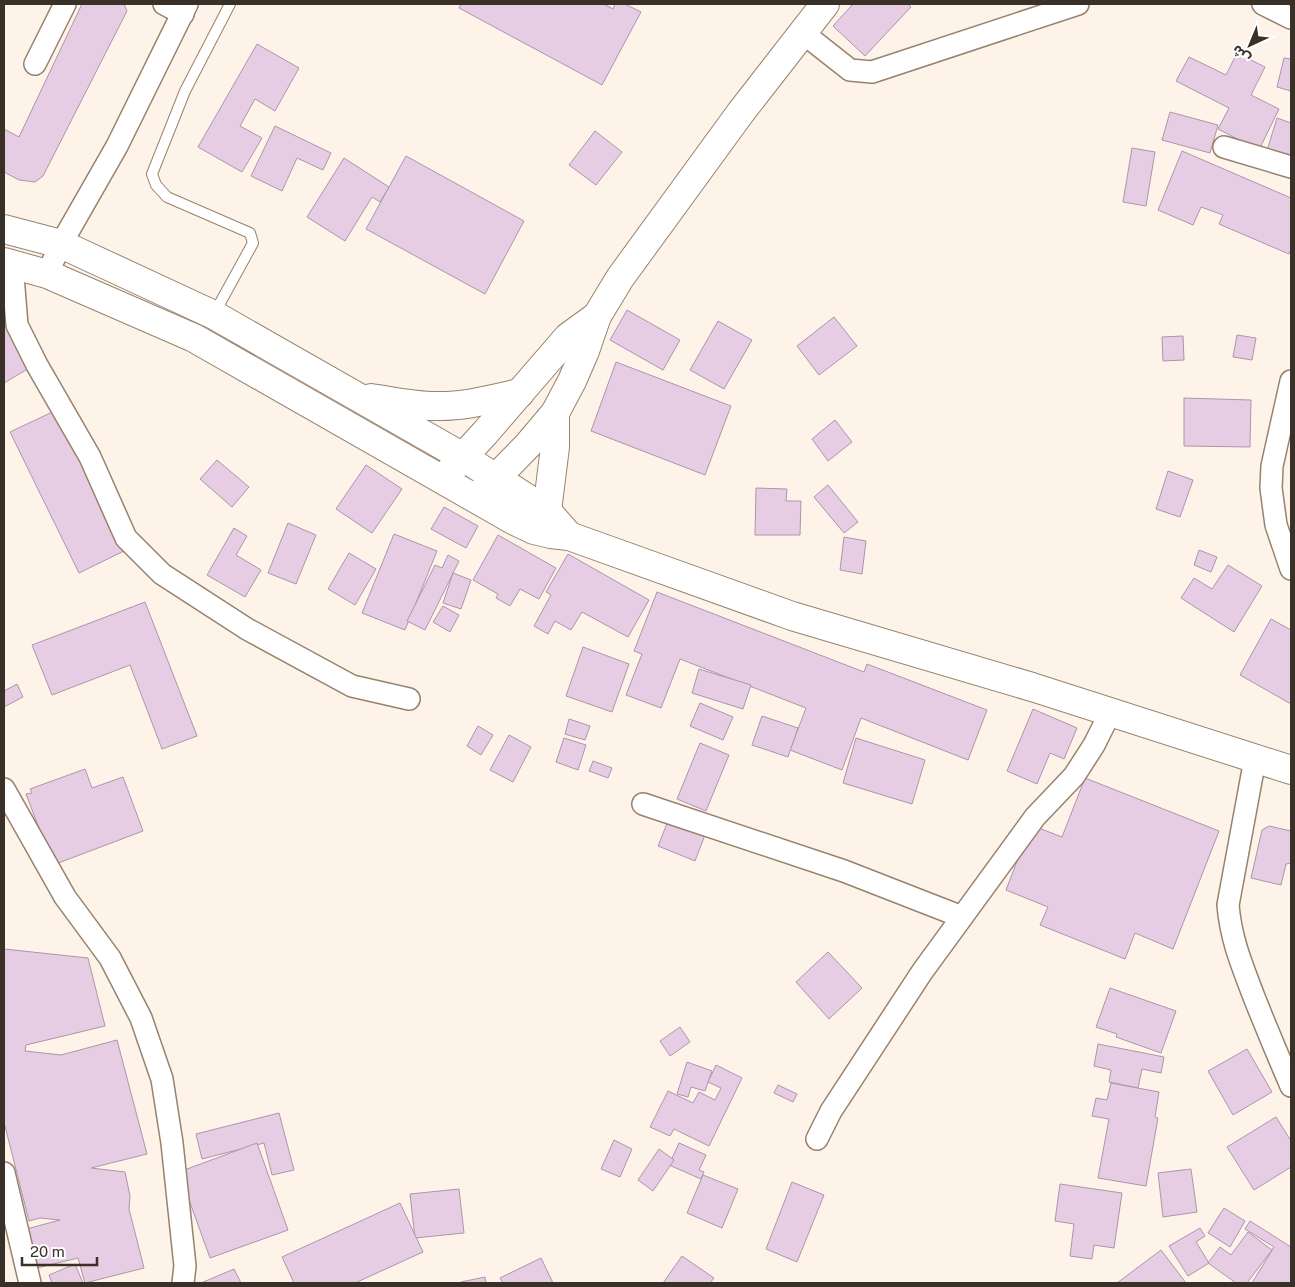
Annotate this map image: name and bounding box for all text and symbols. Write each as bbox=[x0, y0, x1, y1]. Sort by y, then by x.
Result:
north arrow bbox=[1225, 20, 1275, 70]
text: ش bbox=[1229, 42, 1253, 67]
scale bar bbox=[22, 1234, 98, 1266]
text: 20 m bbox=[30, 1243, 65, 1260]

